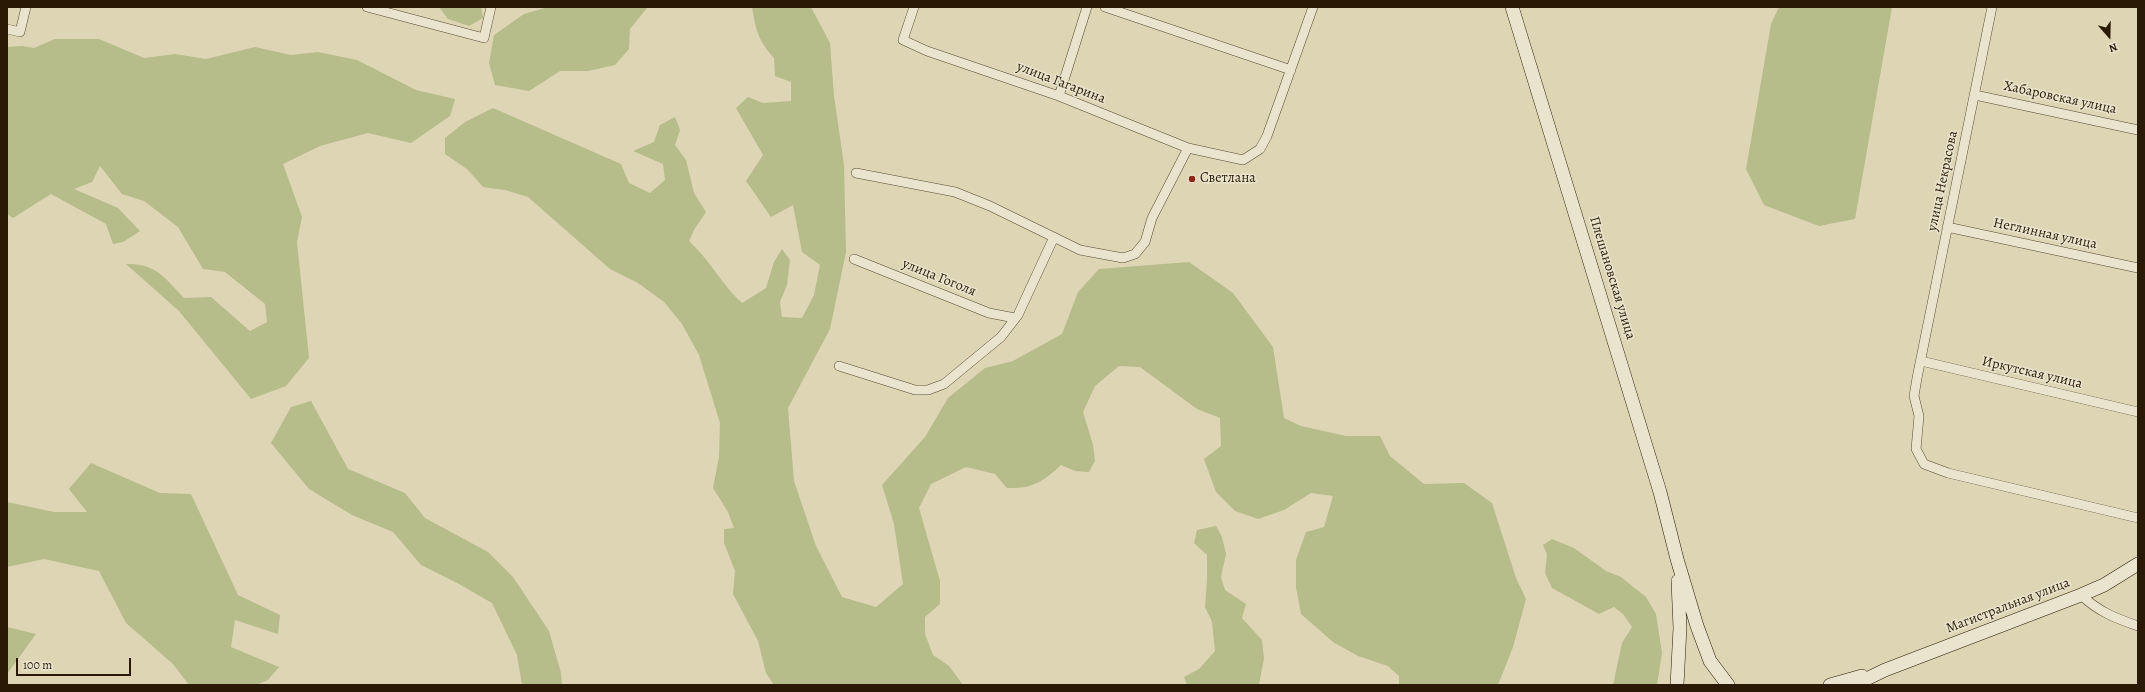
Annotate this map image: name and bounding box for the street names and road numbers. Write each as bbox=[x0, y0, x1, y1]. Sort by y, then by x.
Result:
street label: улица Гагарина bbox=[1014, 58, 1108, 108]
street label: Хабаровская улица bbox=[2002, 78, 2118, 118]
street label: улица Некрасова bbox=[1924, 129, 1962, 233]
street label: Плешановская улица bbox=[1585, 214, 1639, 342]
street label: Неглинная улица bbox=[1992, 215, 2098, 253]
street label: улица Гоголя bbox=[900, 256, 978, 300]
street label: Иркутская улица bbox=[1980, 353, 2084, 393]
street label: Магистральная улица bbox=[1944, 575, 2072, 637]

